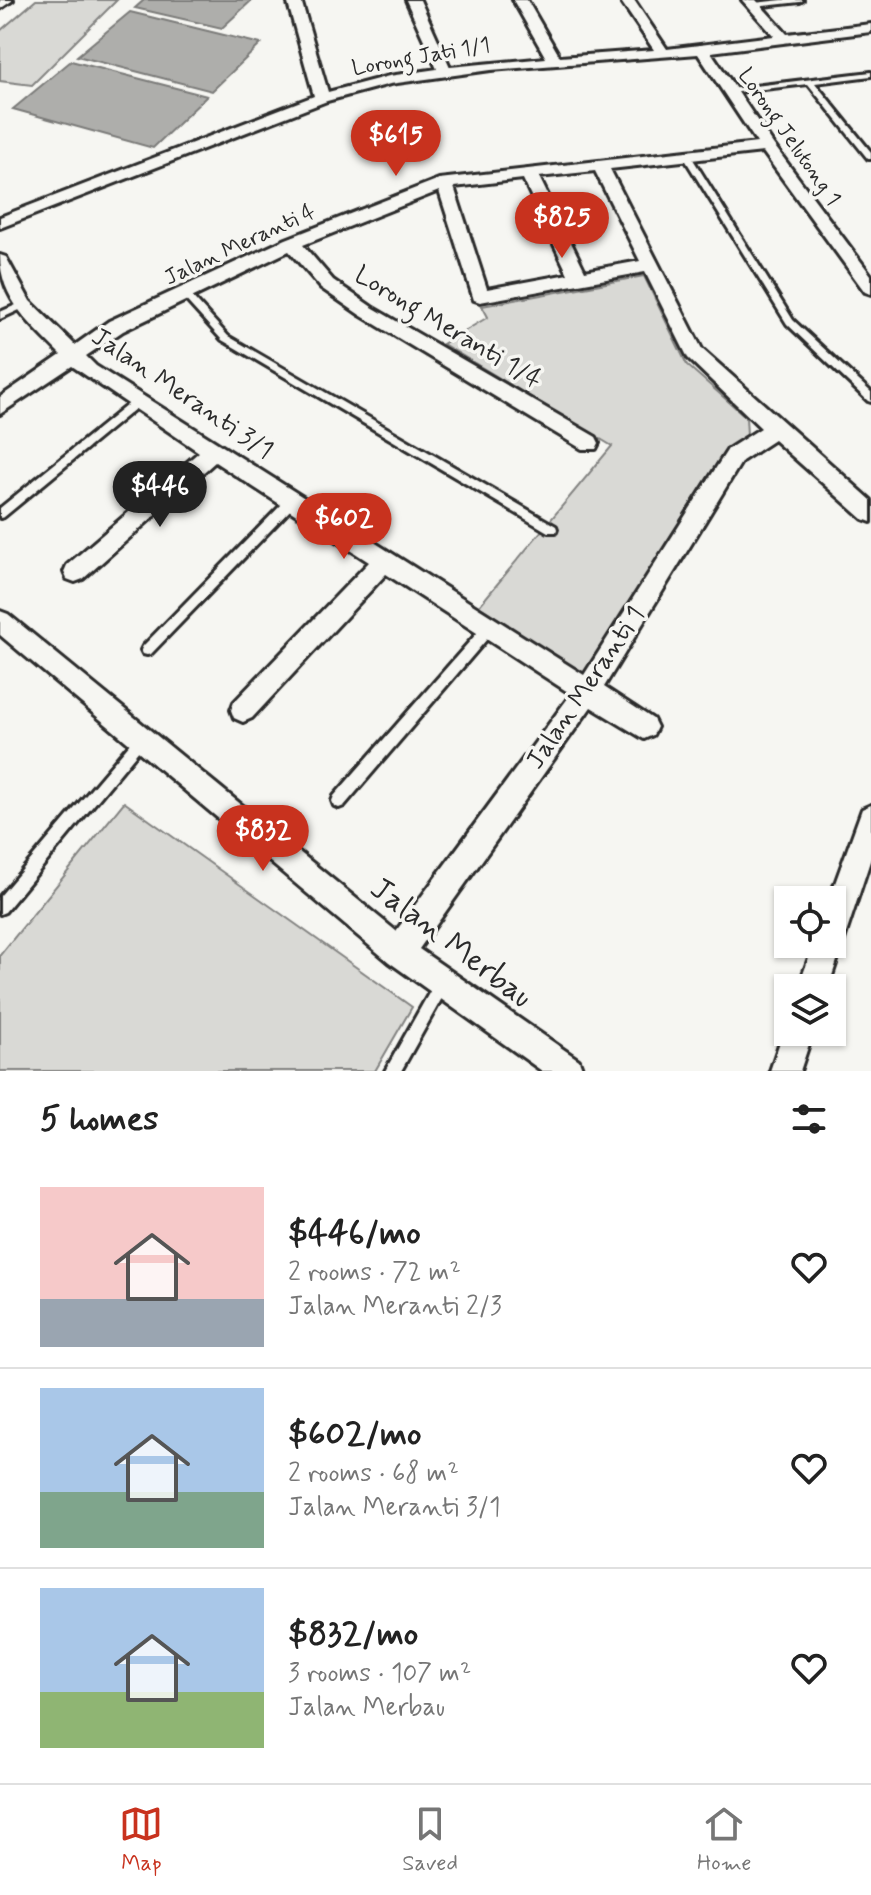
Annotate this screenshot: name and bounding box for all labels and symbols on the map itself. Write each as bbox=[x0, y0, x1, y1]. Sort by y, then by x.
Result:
street label: Lorong Jati 1/1 bbox=[350, 31, 493, 86]
street label: Lorong Jelutong 1 bbox=[729, 63, 847, 213]
pin: $615 bbox=[349, 110, 443, 178]
pin: $825 bbox=[515, 192, 609, 260]
street label: Jalan Meranti 4 bbox=[160, 198, 320, 292]
street label: Lorong Meranti 1/4 bbox=[346, 259, 548, 400]
street label: Jalan Meranti 3/1 bbox=[84, 320, 280, 468]
pin: $446 bbox=[113, 461, 207, 529]
pin: $602 bbox=[297, 493, 391, 561]
street label: Jalan Meranti 1 bbox=[519, 600, 653, 776]
pin: $832 bbox=[216, 805, 310, 873]
street label: Jalan Merbau bbox=[361, 868, 541, 1018]

